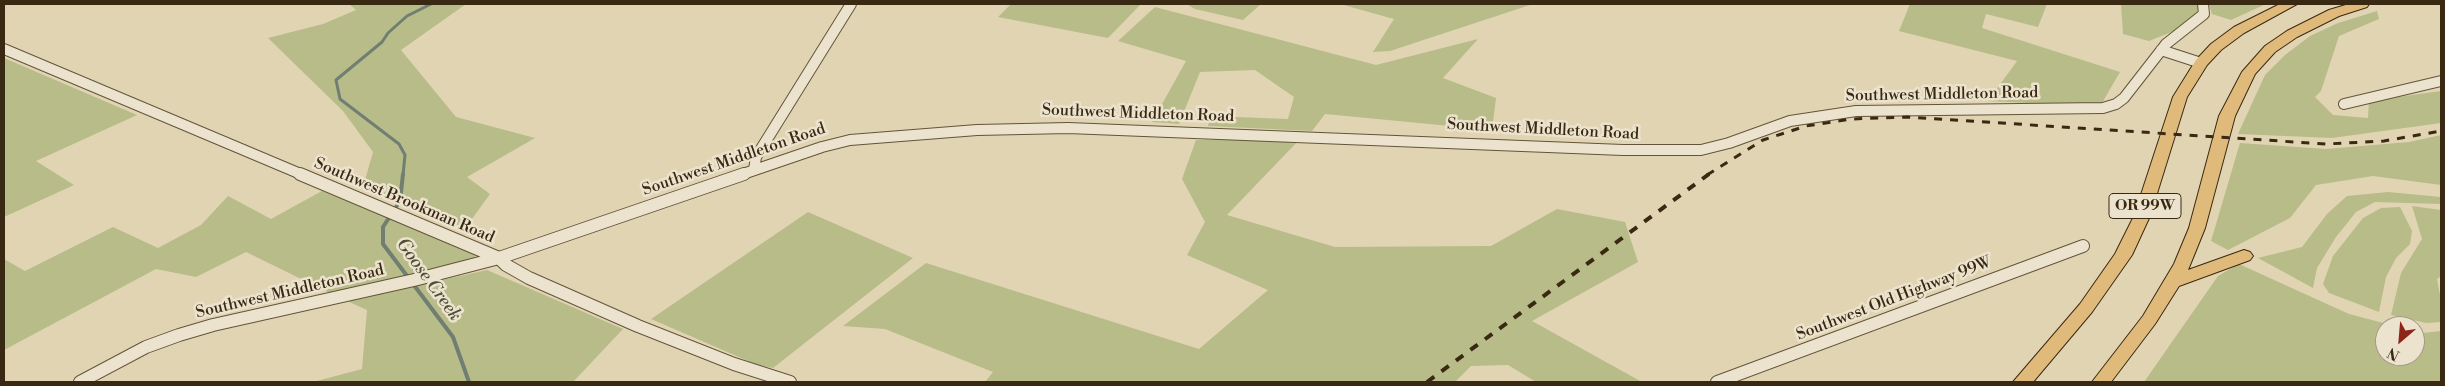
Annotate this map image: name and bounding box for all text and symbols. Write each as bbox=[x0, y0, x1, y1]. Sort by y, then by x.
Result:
street label: Southwest Middleton Road bbox=[1846, 84, 2038, 106]
street label: Southwest Middleton Road bbox=[1041, 101, 1235, 127]
street label: Southwest Middleton Road bbox=[1446, 115, 1640, 145]
street label: Southwest Middleton Road bbox=[640, 120, 828, 200]
street label: Southwest Brookman Road bbox=[311, 154, 497, 248]
road number: OR 99W bbox=[2109, 194, 2181, 218]
water label: Goose Creek bbox=[391, 234, 465, 326]
street label: Southwest Old Highway 99W bbox=[1794, 253, 1994, 345]
street label: Southwest Middleton Road bbox=[194, 261, 386, 323]
north arrow bbox=[2375, 316, 2425, 366]
text: N bbox=[2385, 343, 2403, 364]

